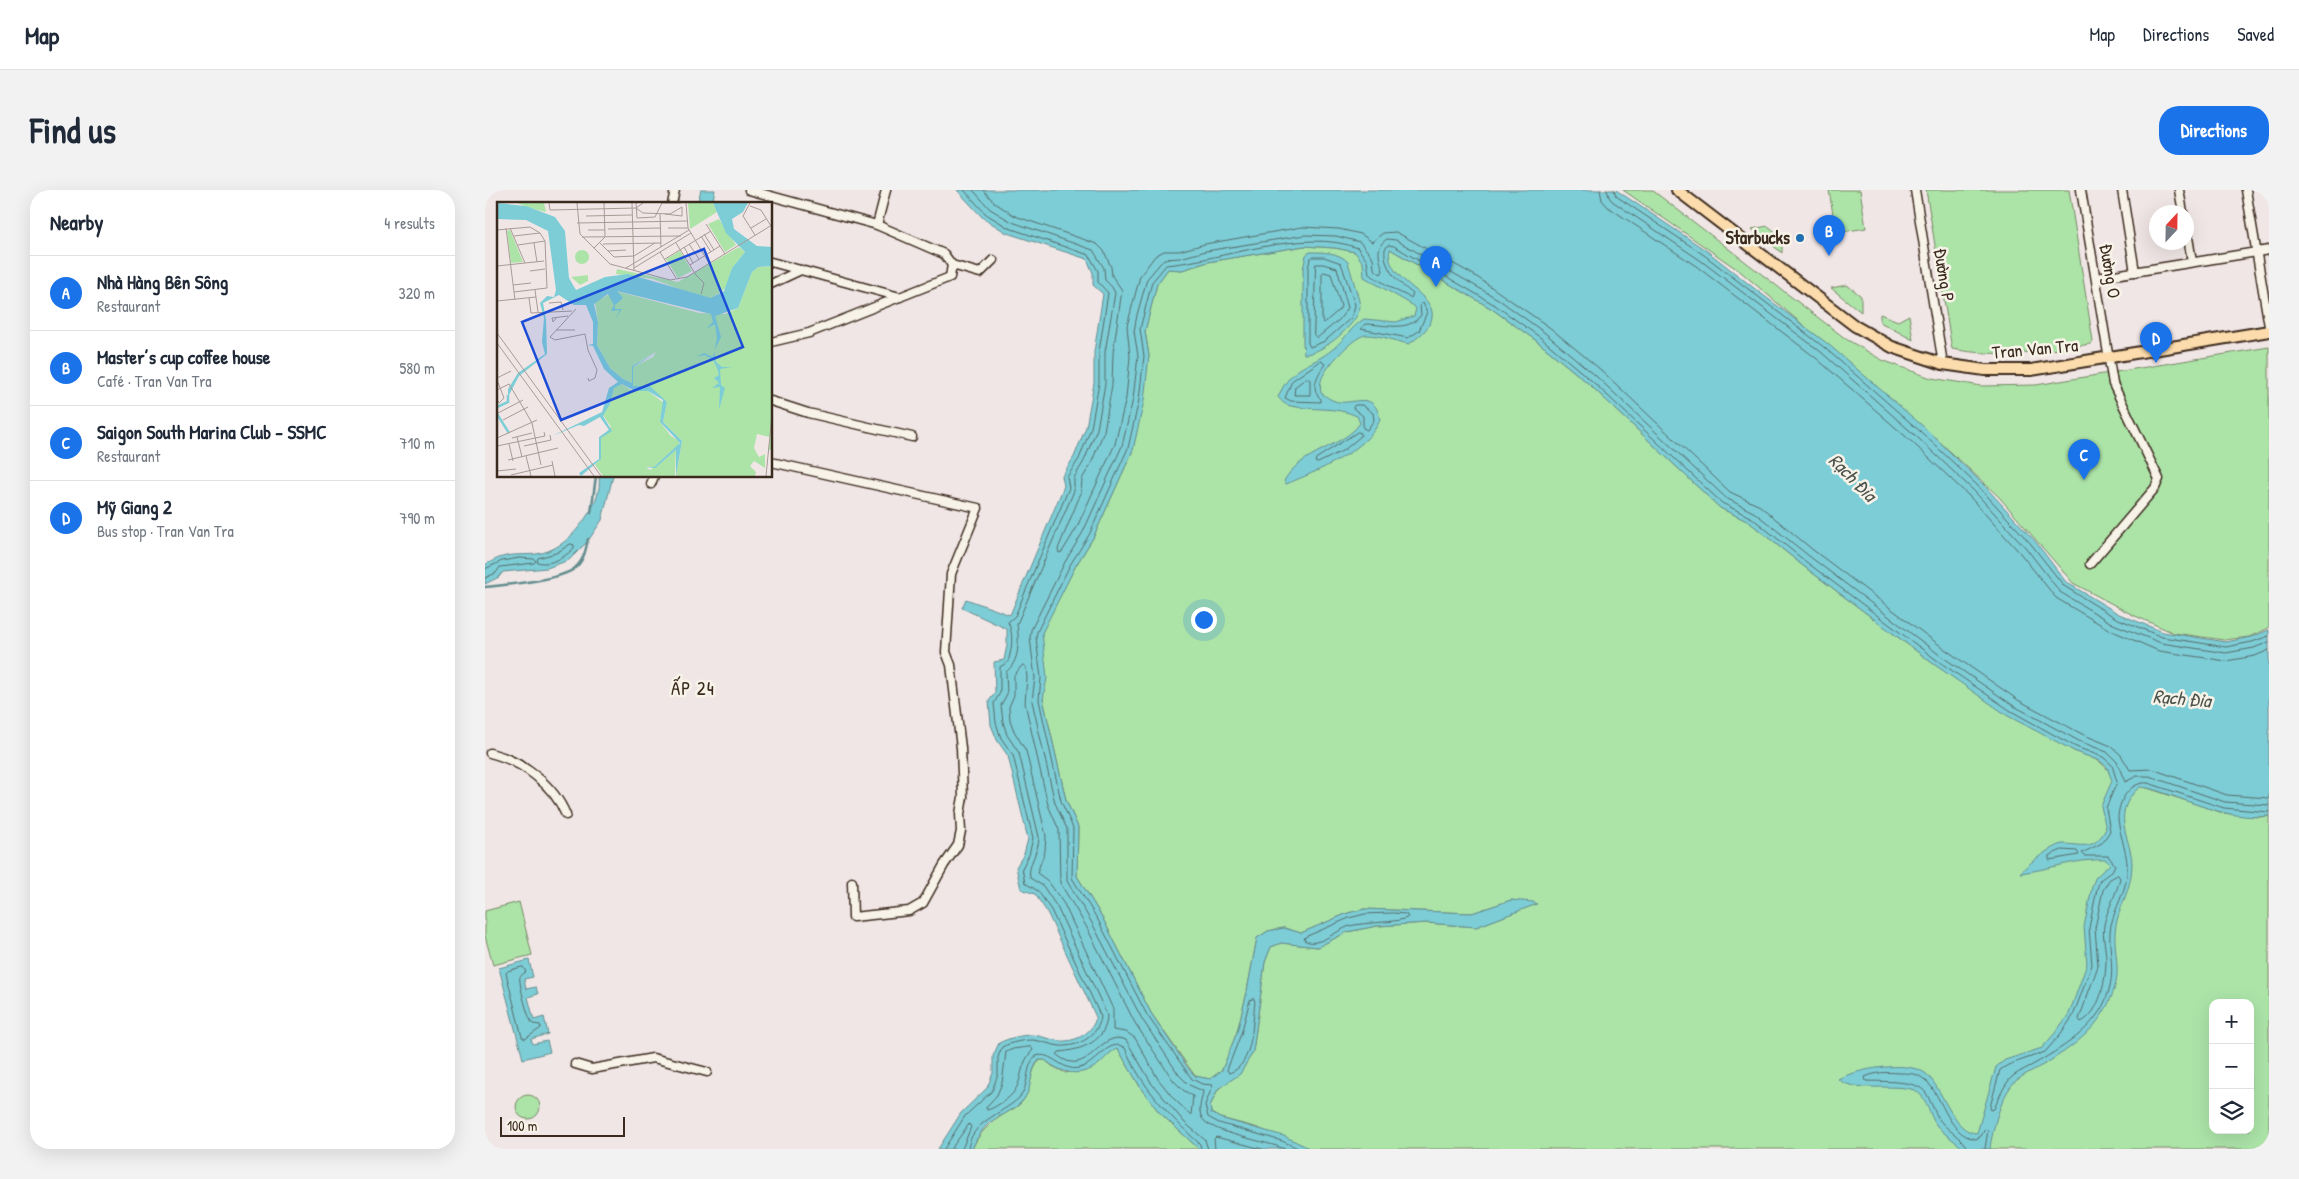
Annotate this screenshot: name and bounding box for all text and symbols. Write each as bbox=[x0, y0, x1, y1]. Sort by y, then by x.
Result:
text: Map bbox=[25, 19, 59, 51]
text: Map bbox=[2090, 22, 2115, 47]
text: Directions bbox=[2143, 22, 2209, 47]
text: Saved bbox=[2237, 22, 2274, 47]
button: Directions bbox=[2159, 106, 2269, 155]
text: Find us bbox=[30, 107, 116, 154]
inset map bbox=[497, 202, 773, 478]
north arrow bbox=[2149, 205, 2194, 250]
text: Nearby bbox=[50, 208, 103, 237]
text: 4 results bbox=[384, 212, 435, 234]
pin: B bbox=[1813, 215, 1845, 256]
place label: Starbucks bbox=[1726, 225, 1790, 250]
marker: Starbucks bbox=[1794, 232, 1806, 244]
street label: Đường O bbox=[2094, 242, 2127, 300]
pin: A bbox=[1420, 246, 1452, 287]
street label: Đường P bbox=[1928, 247, 1961, 303]
text: Nhà Hàng Bên Sông bbox=[97, 269, 228, 295]
text: A bbox=[62, 282, 70, 304]
text: 320 m bbox=[399, 282, 435, 304]
text: Restaurant bbox=[97, 295, 160, 317]
pin: D bbox=[2140, 322, 2172, 363]
street label: Tran Van Tra bbox=[1991, 332, 2079, 365]
text: Master’s cup coffee house bbox=[97, 344, 270, 370]
text: B bbox=[62, 357, 70, 379]
text: 580 m bbox=[400, 357, 435, 379]
text: Café · Tran Van Tra bbox=[97, 370, 212, 392]
text: Saigon South Marina Club - SSMC bbox=[97, 419, 327, 445]
text: C bbox=[62, 432, 70, 454]
text: 710 m bbox=[400, 432, 435, 454]
pin: C bbox=[2068, 439, 2100, 480]
text: Restaurant bbox=[97, 445, 160, 467]
water label: Rạch Đỉa bbox=[1823, 447, 1884, 508]
text: Mỹ Giang 2 bbox=[97, 494, 172, 520]
text: D bbox=[62, 507, 70, 529]
text: 790 m bbox=[399, 507, 435, 529]
text: Bus stop · Tran Van Tra bbox=[97, 520, 234, 542]
your location bbox=[1191, 607, 1217, 633]
district label: ẤP 24 bbox=[671, 675, 715, 701]
water label: Rạch Đỉa bbox=[2152, 683, 2215, 714]
map controls bbox=[2209, 999, 2254, 1134]
button: + bbox=[2209, 999, 2254, 1044]
button: − bbox=[2209, 1044, 2254, 1089]
button: layers bbox=[2209, 1089, 2254, 1134]
scale bar bbox=[500, 1114, 625, 1137]
text: 100 m bbox=[507, 1116, 537, 1135]

